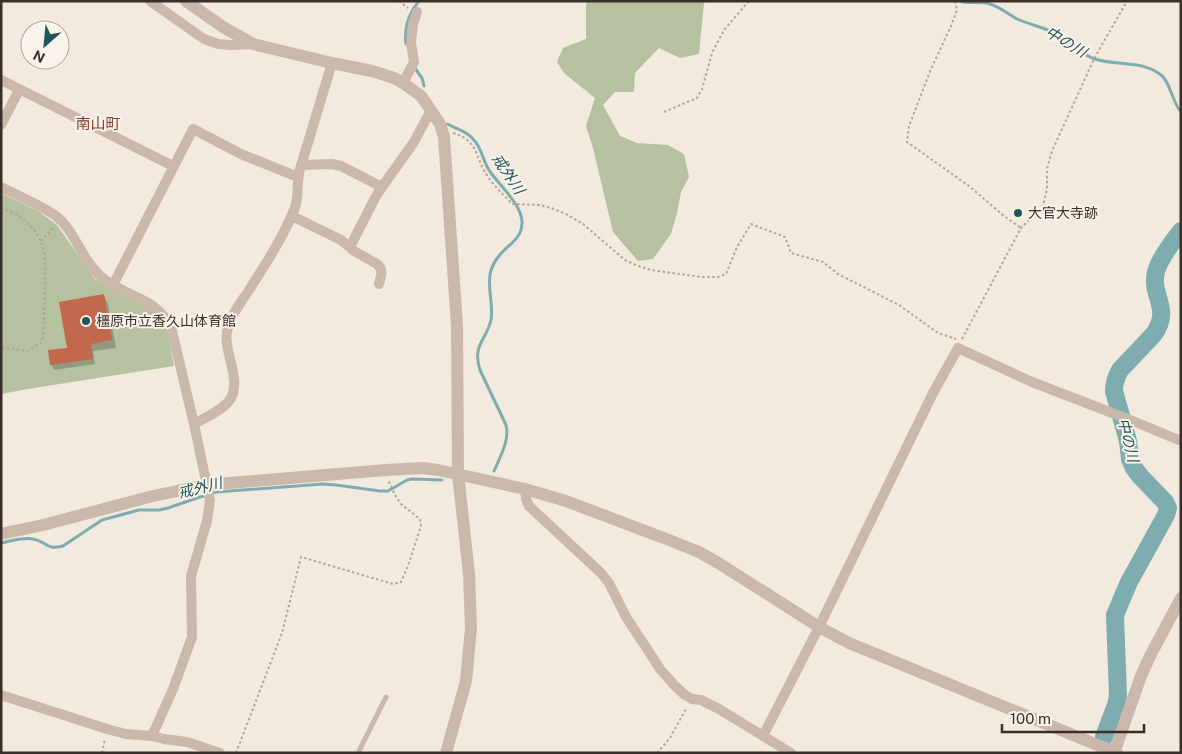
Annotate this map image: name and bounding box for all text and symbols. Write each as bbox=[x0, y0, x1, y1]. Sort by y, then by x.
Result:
north arrow bbox=[20, 20, 70, 70]
water label: 中の川 bbox=[1043, 23, 1092, 61]
text: N bbox=[31, 47, 48, 66]
district label: 南山町 bbox=[75, 115, 121, 132]
water label: 戒外川 bbox=[489, 150, 529, 199]
place label: 大官大寺跡 bbox=[1028, 205, 1098, 221]
marker: 大官大寺跡 bbox=[1012, 207, 1024, 219]
place label: 橿原市立香久山体育館 bbox=[96, 313, 236, 329]
marker: 橿原市立香久山体育館 bbox=[80, 315, 92, 327]
water label: 中の川 bbox=[1115, 416, 1143, 466]
water label: 戒外川 bbox=[176, 473, 226, 501]
scale bar bbox=[1002, 702, 1144, 734]
text: 100 m bbox=[1010, 710, 1051, 727]

